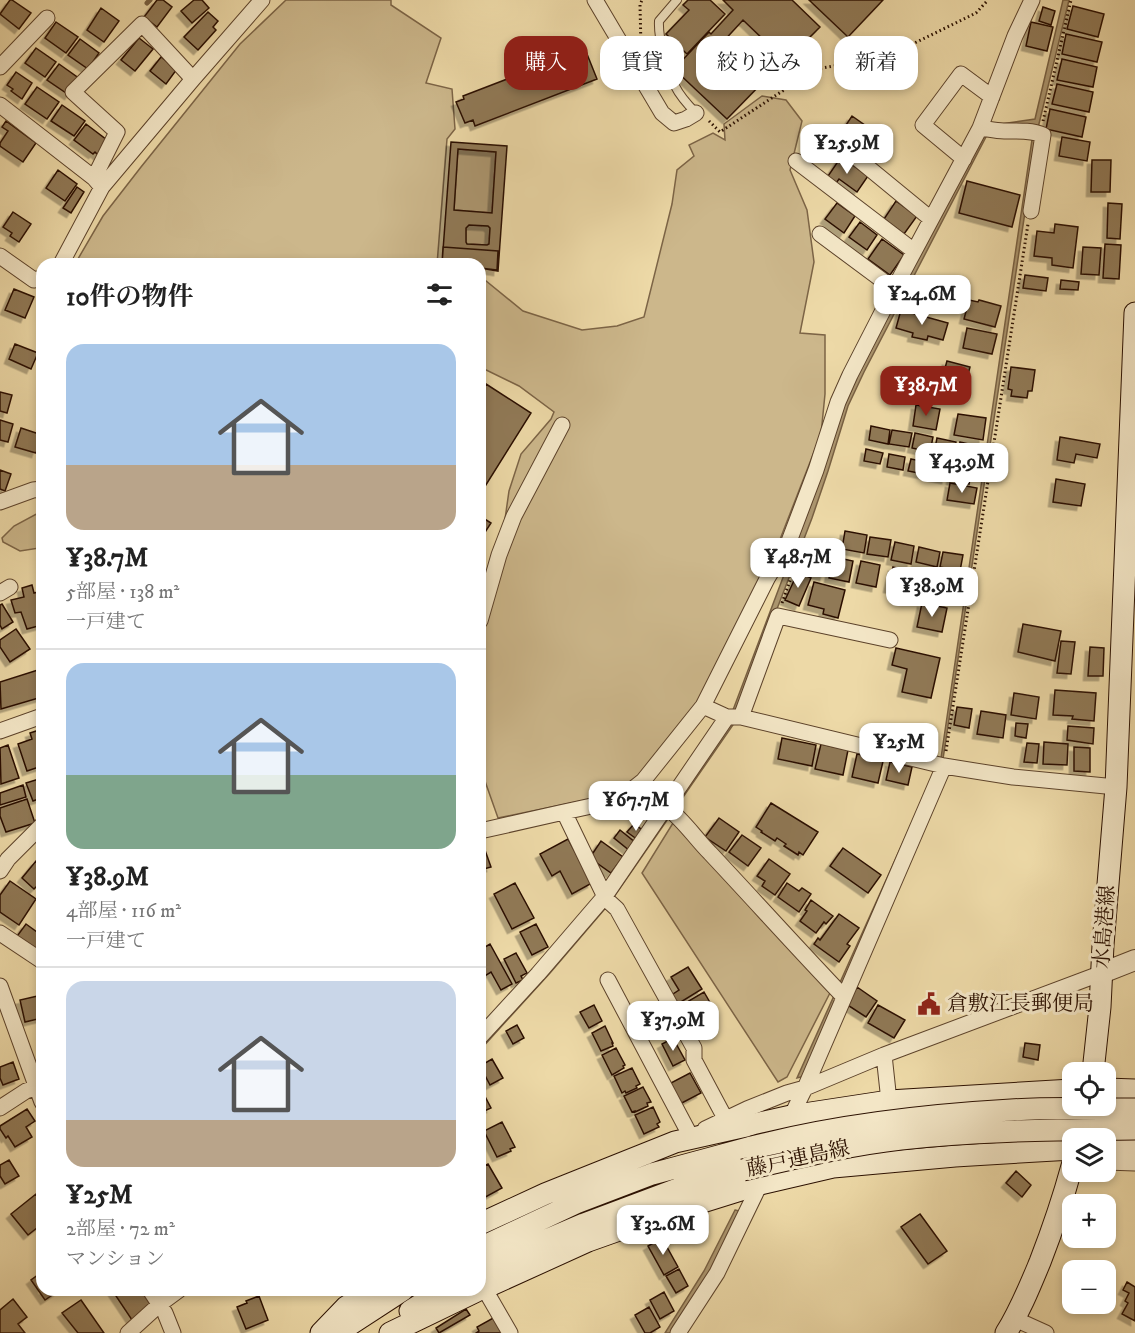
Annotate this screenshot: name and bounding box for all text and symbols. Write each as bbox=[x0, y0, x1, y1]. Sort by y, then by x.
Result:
chip: 購入 bbox=[504, 36, 588, 90]
chip: 賃貸 bbox=[600, 36, 684, 90]
chip: 絞り込み bbox=[696, 36, 822, 90]
chip: 新着 bbox=[834, 36, 918, 90]
pin: ¥25.9M bbox=[798, 124, 896, 175]
text: ¥25.9M bbox=[814, 131, 880, 156]
pin: ¥24.6M bbox=[873, 275, 971, 326]
icon: filters bbox=[423, 278, 456, 311]
text: 10件の物件 bbox=[66, 281, 193, 314]
text: ¥24.6M bbox=[888, 282, 956, 307]
pin: ¥38.7M bbox=[877, 366, 975, 417]
text: ¥38.7M bbox=[894, 373, 958, 398]
icon: home bbox=[207, 383, 315, 491]
pin: ¥43.9M bbox=[913, 443, 1011, 494]
text: ¥43.9M bbox=[929, 450, 995, 475]
pin: ¥48.7M bbox=[749, 538, 847, 589]
text: ¥38.7M bbox=[66, 542, 148, 575]
text: ¥48.7M bbox=[764, 545, 832, 570]
pin: ¥38.9M bbox=[883, 567, 981, 618]
text: ¥38.9M bbox=[900, 574, 964, 599]
text: 5部屋 · 138 m² bbox=[66, 580, 179, 605]
text: 一戸建て bbox=[66, 610, 146, 635]
icon: home bbox=[207, 702, 315, 810]
pin: ¥25M bbox=[863, 723, 935, 774]
text: ¥25M bbox=[873, 730, 925, 755]
pin: ¥67.7M bbox=[587, 781, 685, 832]
text: ¥67.7M bbox=[603, 788, 669, 813]
text: ¥38.9M bbox=[66, 861, 149, 894]
street label: 水島港線 bbox=[1089, 884, 1121, 970]
text: 4部屋 · 116 m² bbox=[66, 899, 181, 924]
text: 一戸建て bbox=[66, 929, 146, 954]
public building icon: 倉敷江長郵便局 bbox=[916, 991, 942, 1017]
place label: 倉敷江長郵便局 bbox=[947, 991, 1094, 1017]
pin: ¥37.9M bbox=[624, 1001, 722, 1052]
text: ¥37.9M bbox=[641, 1008, 705, 1033]
icon: home bbox=[207, 1020, 315, 1128]
map controls bbox=[1062, 1062, 1116, 1314]
button: locate bbox=[1062, 1062, 1116, 1116]
button: layers bbox=[1062, 1128, 1116, 1182]
street label: 藤戸連島線 bbox=[744, 1135, 852, 1183]
text: ¥25M bbox=[66, 1179, 133, 1212]
button: + bbox=[1062, 1194, 1116, 1248]
pin: ¥32.6M bbox=[614, 1205, 712, 1256]
text: ¥32.6M bbox=[631, 1212, 695, 1237]
text: 2部屋 · 72 m² bbox=[66, 1217, 175, 1242]
text: マンション bbox=[66, 1247, 165, 1272]
button: − bbox=[1062, 1260, 1116, 1314]

